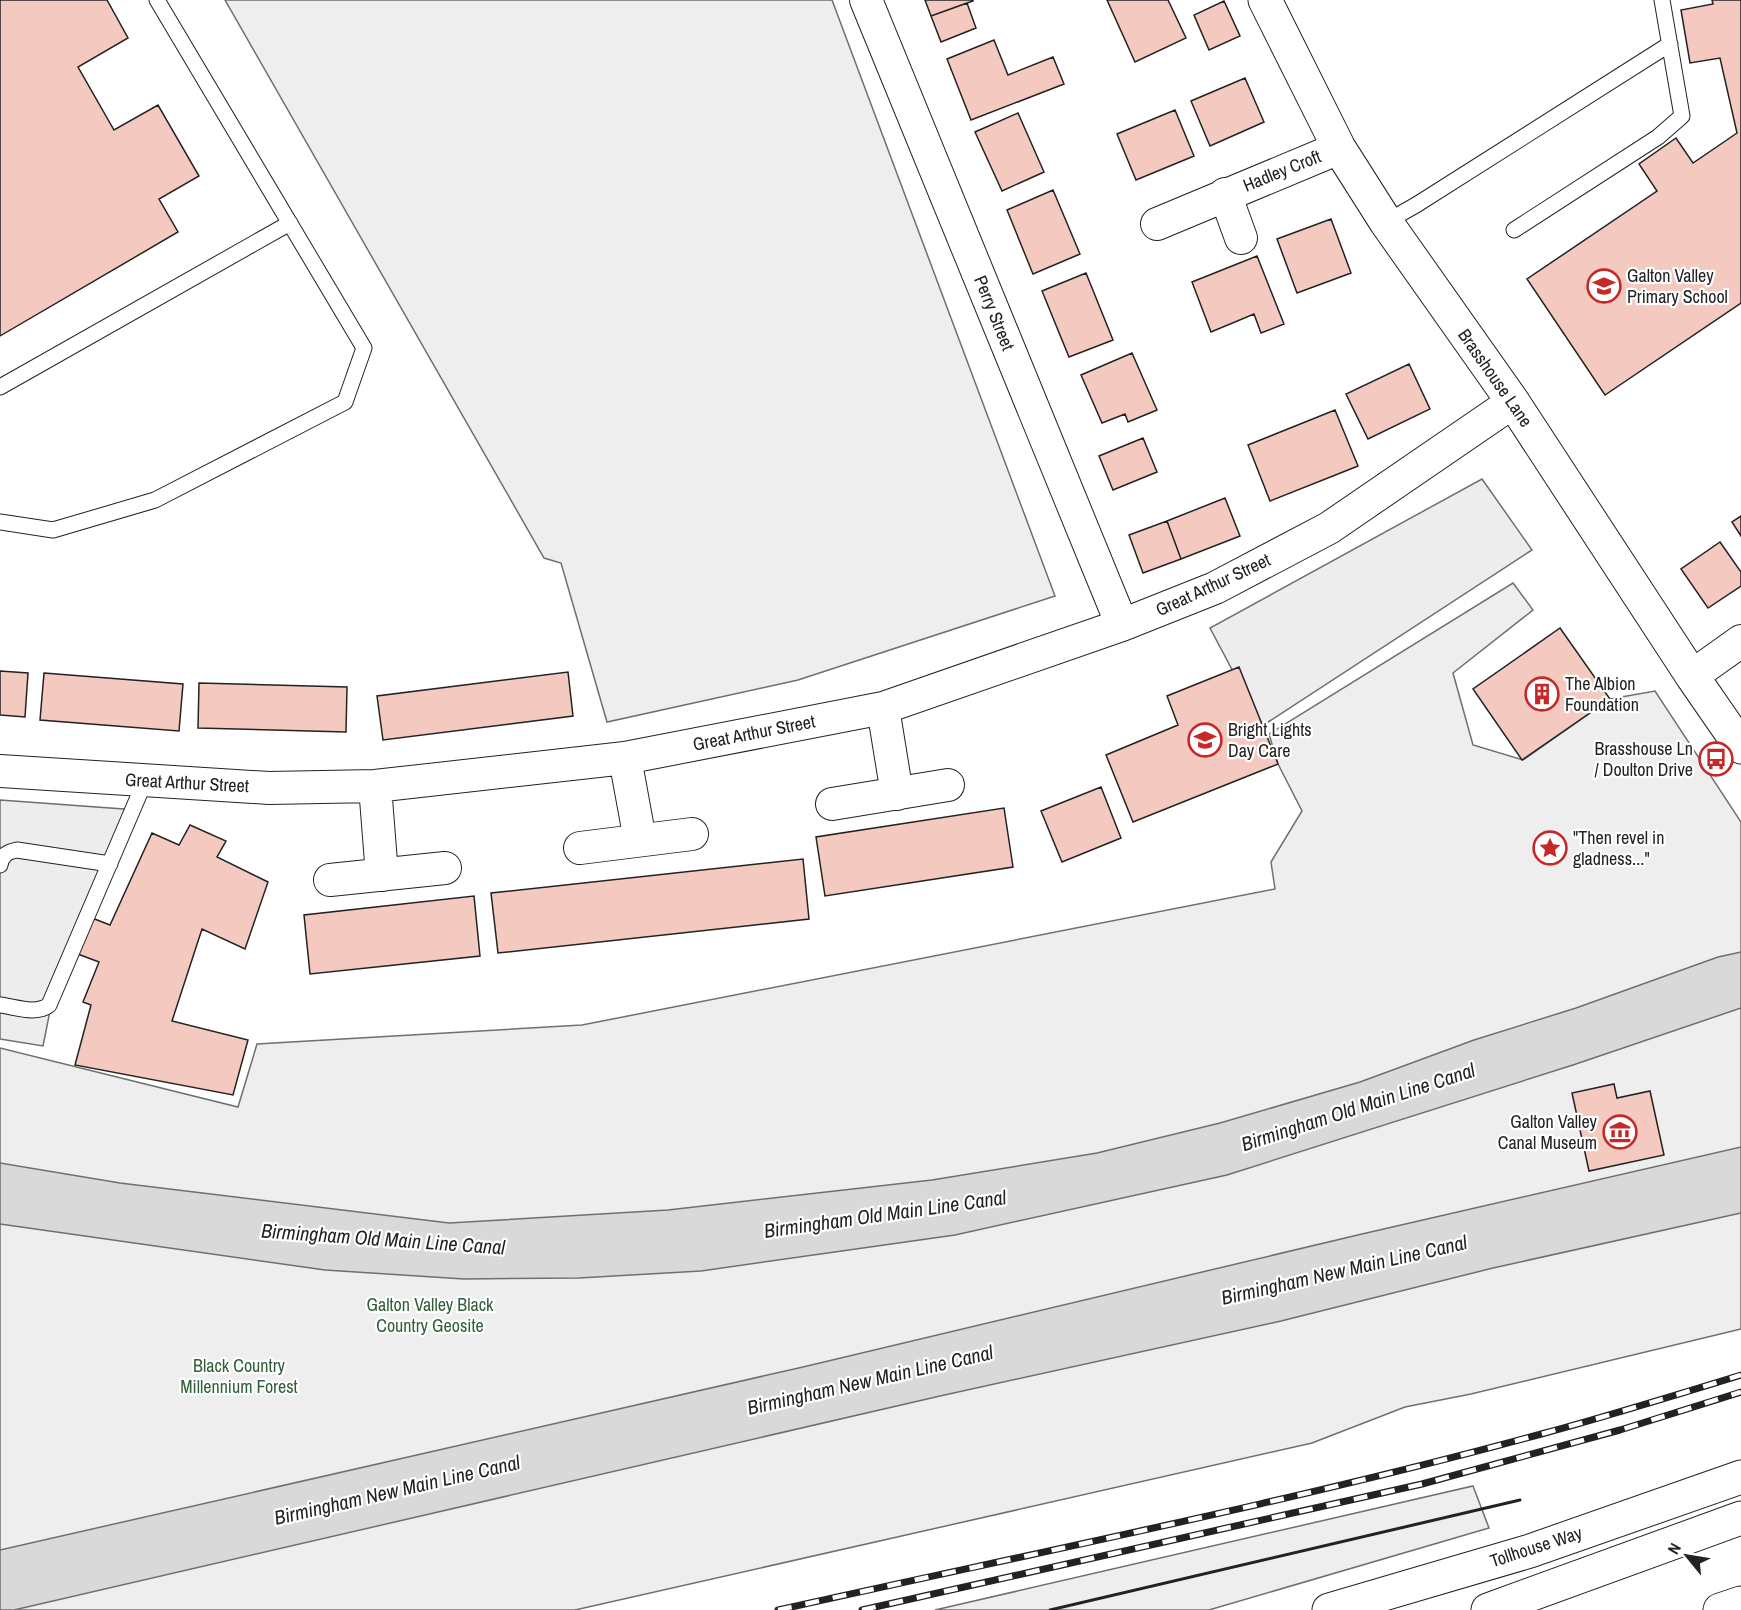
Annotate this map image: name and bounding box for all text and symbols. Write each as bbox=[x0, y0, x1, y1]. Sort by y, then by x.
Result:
street label: Hadley Croft bbox=[1239, 144, 1325, 197]
place label: Galton Valley Primary School bbox=[1627, 263, 1728, 309]
school or university icon: Galton Valley Primary School bbox=[1586, 268, 1622, 304]
street label: Perry Street bbox=[968, 272, 1021, 354]
street label: Brasshouse Lane bbox=[1452, 323, 1539, 432]
street label: Great Arthur Street bbox=[1151, 547, 1274, 622]
place label: The Albion Foundation bbox=[1565, 671, 1639, 717]
building icon: The Albion Foundation bbox=[1524, 676, 1560, 712]
street label: Great Arthur Street bbox=[691, 708, 817, 757]
place label: Bright Lights Day Care bbox=[1228, 717, 1312, 763]
school or university icon: Bright Lights Day Care bbox=[1187, 722, 1223, 758]
place label: Brasshouse Ln / Doulton Drive bbox=[1595, 736, 1693, 782]
bus stop icon: Brasshouse Ln / Doulton Drive bbox=[1698, 741, 1734, 777]
street label: Great Arthur Street bbox=[125, 767, 250, 798]
place label: "Then revel in gladness..." bbox=[1573, 825, 1664, 871]
place icon: "Then revel in gladness..." bbox=[1532, 830, 1568, 866]
water label: Birmingham Old Main Line Canal bbox=[1237, 1056, 1479, 1157]
place label: Galton Valley Canal Museum bbox=[1498, 1109, 1598, 1155]
museum icon: Galton Valley Canal Museum bbox=[1602, 1114, 1638, 1150]
water label: Birmingham Old Main Line Canal bbox=[762, 1183, 1008, 1244]
water label: Birmingham Old Main Line Canal bbox=[260, 1217, 506, 1261]
water label: Birmingham New Main Line Canal bbox=[1218, 1228, 1470, 1311]
park label: Galton Valley Black Country Geosite bbox=[367, 1292, 494, 1338]
water label: Birmingham New Main Line Canal bbox=[744, 1338, 996, 1421]
park label: Black Country Millennium Forest bbox=[180, 1353, 298, 1399]
water label: Birmingham New Main Line Canal bbox=[271, 1448, 523, 1531]
street label: Tollhouse Way bbox=[1487, 1520, 1586, 1573]
north arrow bbox=[1657, 1526, 1717, 1586]
text: N bbox=[1662, 1539, 1686, 1558]

